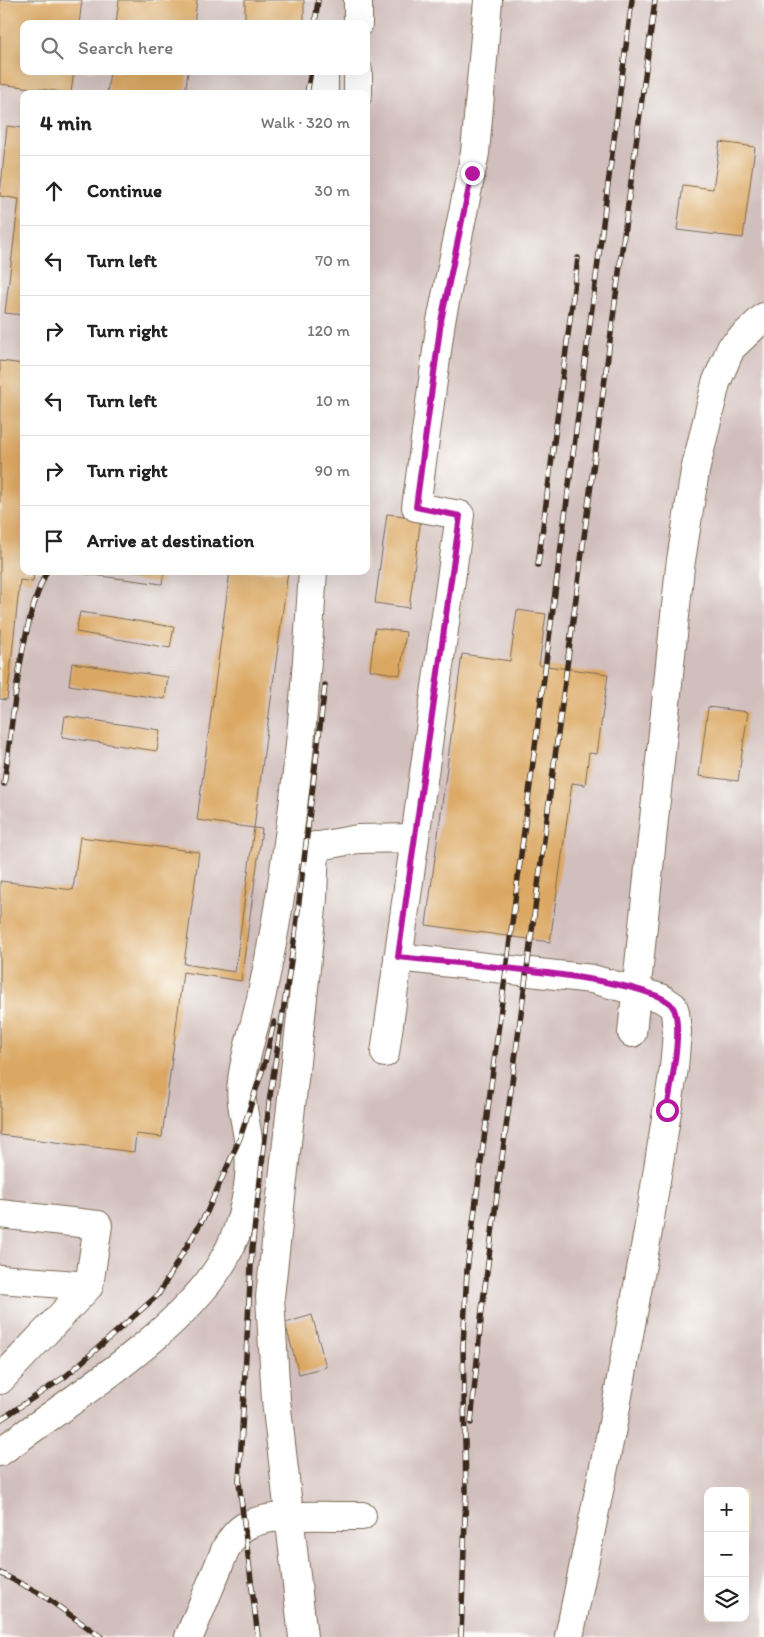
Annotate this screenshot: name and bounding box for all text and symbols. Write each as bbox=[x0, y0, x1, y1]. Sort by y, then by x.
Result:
search box bbox=[20, 20, 370, 75]
icon: search bbox=[38, 34, 66, 62]
text: Search here bbox=[78, 36, 173, 59]
text: 4 min bbox=[40, 110, 92, 135]
text: Walk · 320 m bbox=[261, 113, 350, 132]
route end bbox=[461, 162, 484, 185]
icon: ahead bbox=[40, 177, 68, 205]
text: Continue bbox=[87, 179, 162, 202]
text: 30 m bbox=[314, 181, 350, 200]
icon: left bbox=[40, 247, 68, 275]
text: Turn left bbox=[87, 249, 157, 272]
text: 70 m bbox=[315, 251, 350, 270]
icon: right bbox=[40, 317, 68, 345]
text: Turn right bbox=[87, 319, 168, 342]
text: 120 m bbox=[307, 321, 350, 340]
icon: left bbox=[40, 387, 68, 415]
text: Turn left bbox=[87, 389, 157, 412]
text: 10 m bbox=[316, 391, 350, 410]
icon: right bbox=[40, 457, 68, 485]
text: Turn right bbox=[87, 459, 168, 482]
text: 90 m bbox=[315, 461, 350, 480]
icon: arrive bbox=[40, 527, 68, 555]
text: Arrive at destination bbox=[87, 529, 254, 552]
route start bbox=[656, 1099, 679, 1122]
map controls bbox=[704, 1487, 749, 1622]
button: + bbox=[704, 1487, 749, 1532]
button: − bbox=[704, 1532, 749, 1577]
button: layers bbox=[704, 1577, 749, 1622]

